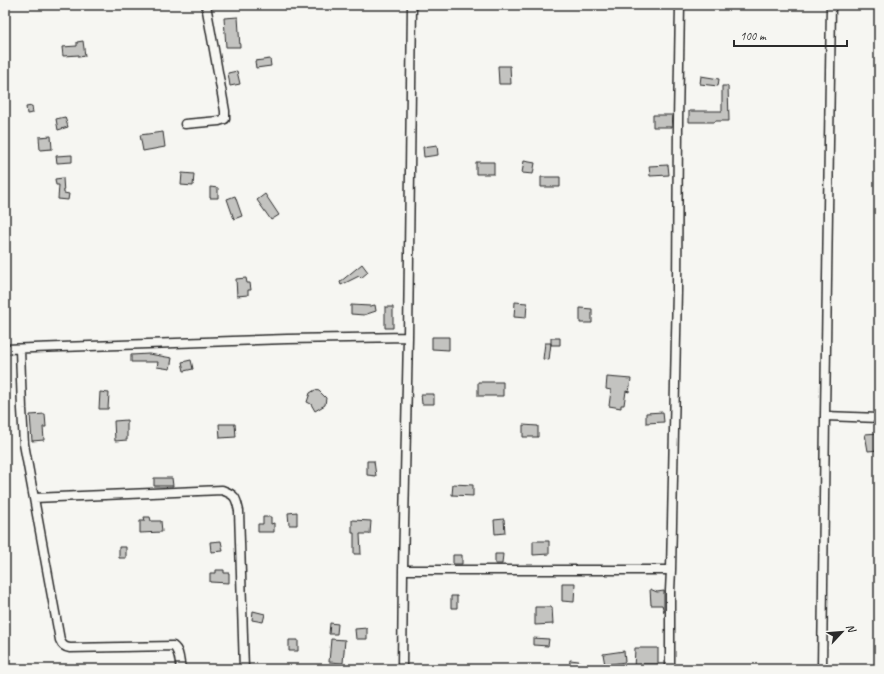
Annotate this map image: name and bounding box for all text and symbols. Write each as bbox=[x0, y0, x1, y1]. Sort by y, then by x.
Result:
scale bar bbox=[734, 22, 847, 48]
text: 100 m bbox=[740, 28, 767, 44]
north arrow bbox=[822, 612, 862, 652]
text: N bbox=[843, 621, 860, 636]

